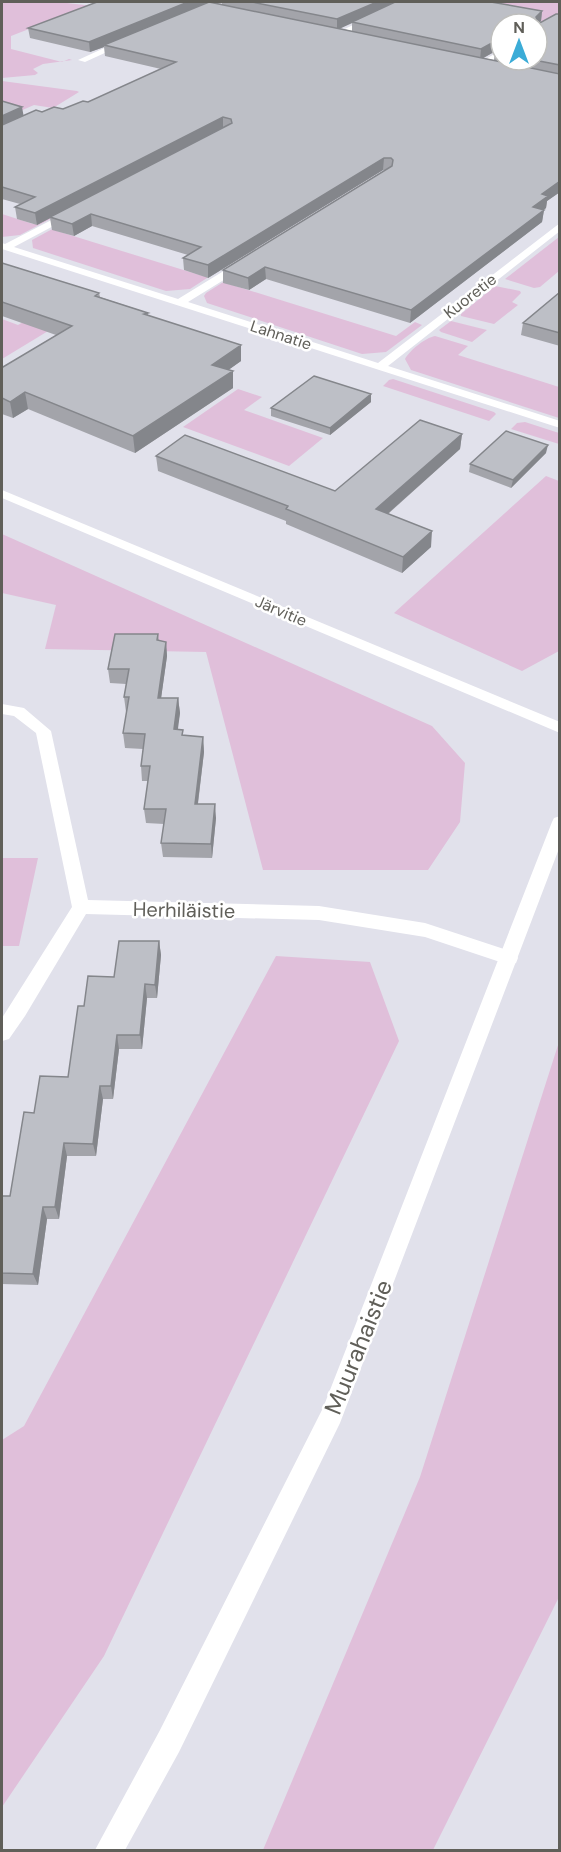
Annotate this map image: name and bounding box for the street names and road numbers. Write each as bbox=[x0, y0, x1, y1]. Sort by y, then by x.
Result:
street label: Kuoretie bbox=[439, 269, 501, 323]
street label: Lahnatie bbox=[248, 315, 314, 355]
street label: Järvitie bbox=[252, 591, 310, 631]
street label: Herhiläistie bbox=[133, 896, 235, 924]
street label: Muurahaistie bbox=[317, 1275, 399, 1419]

